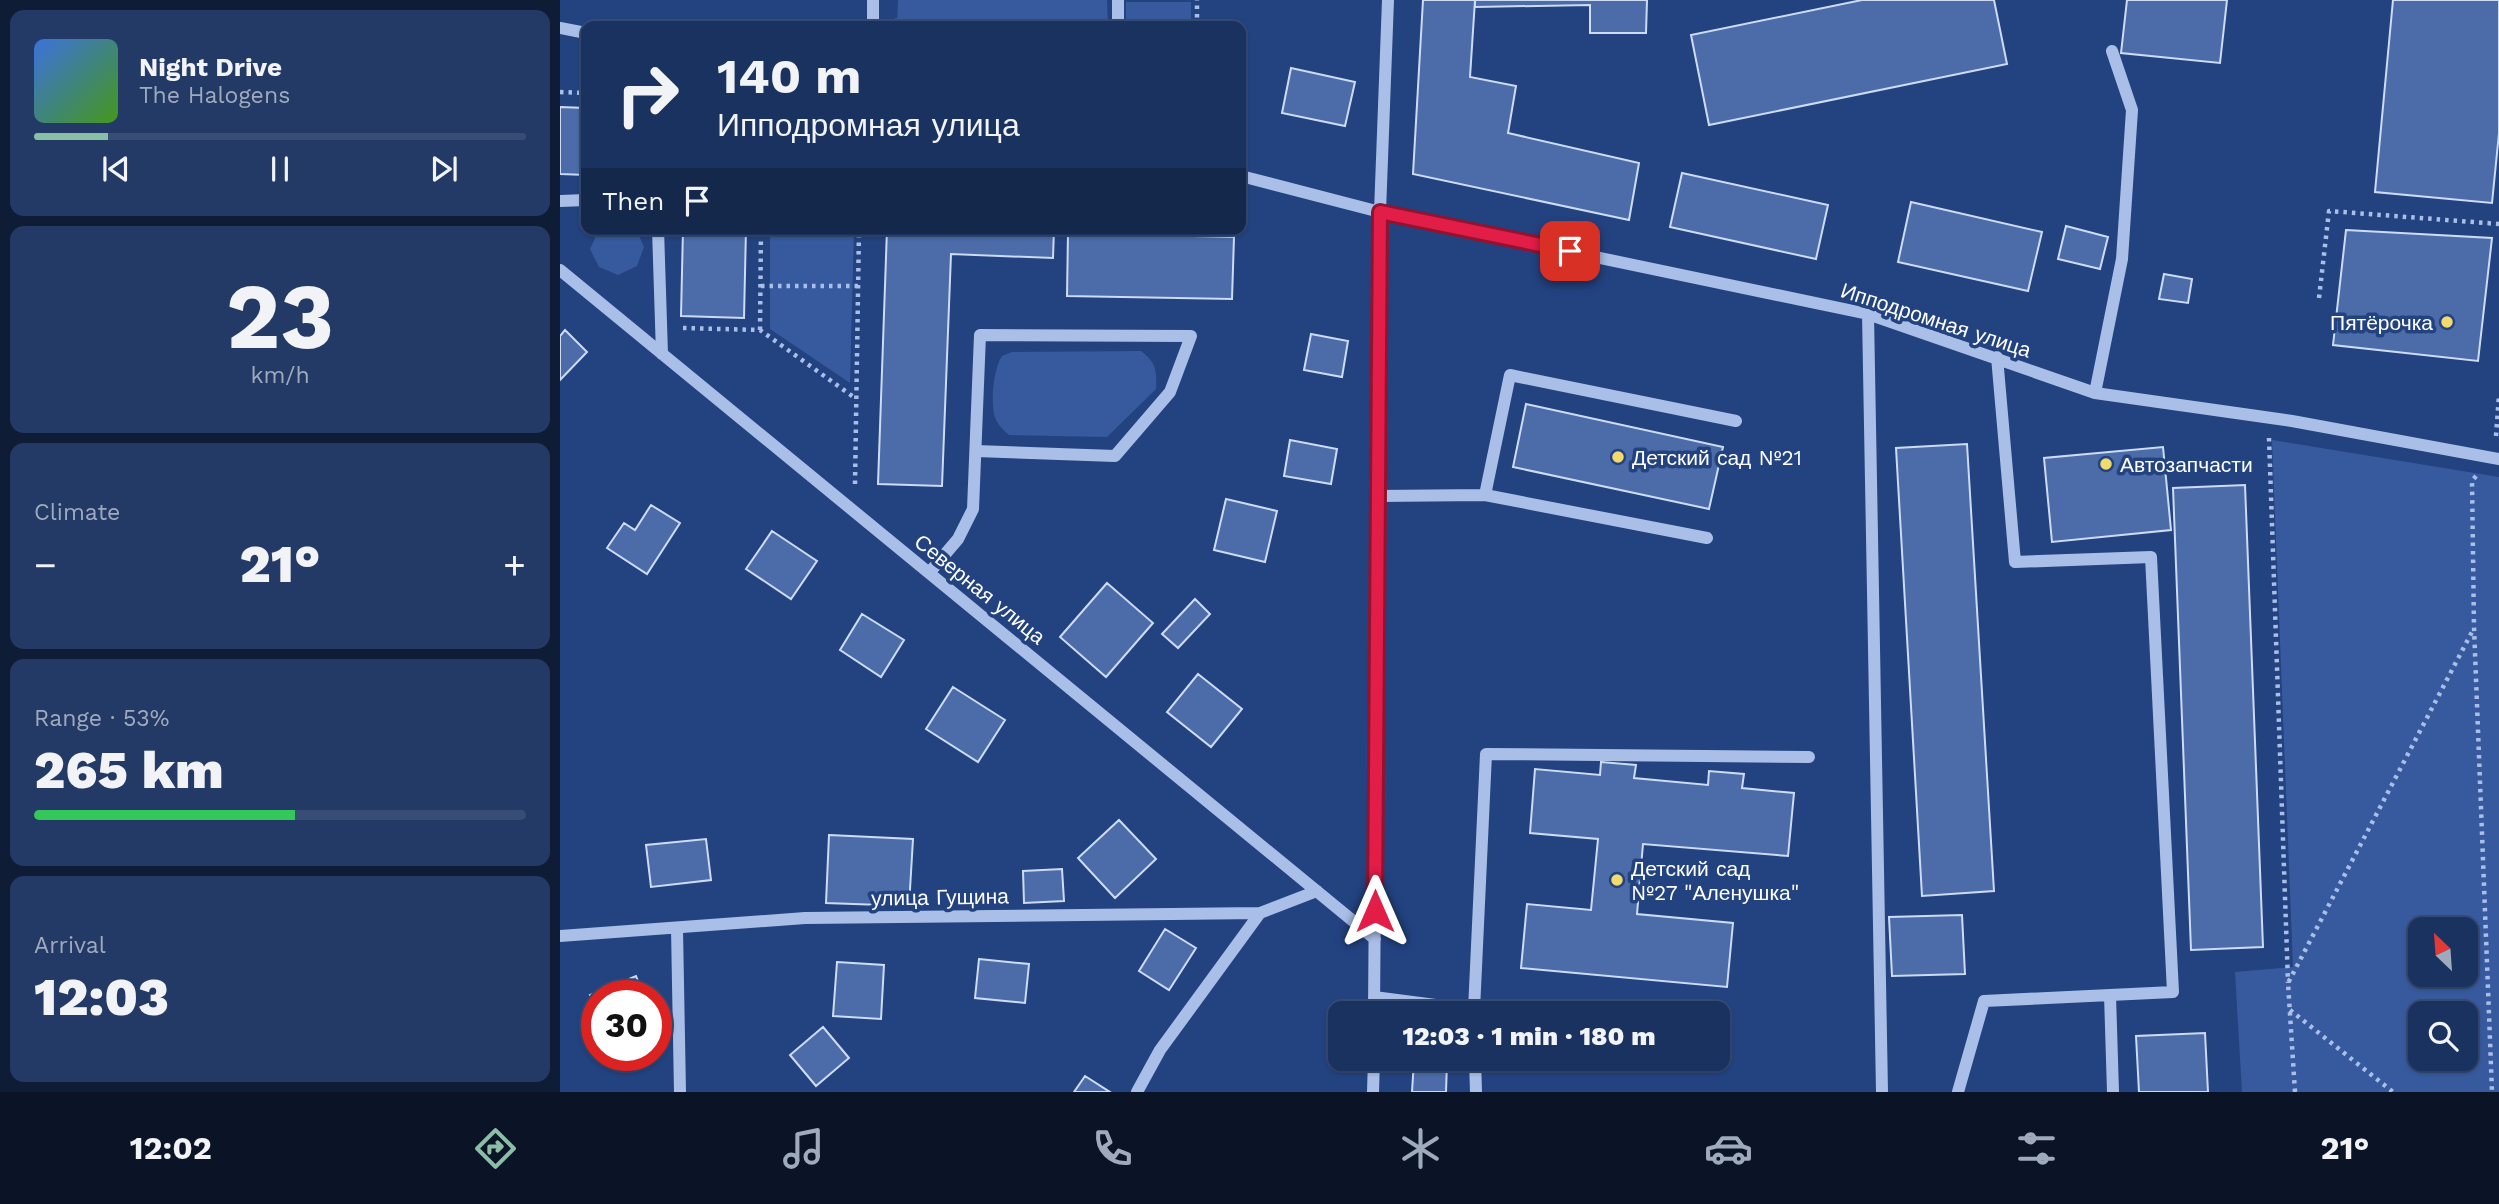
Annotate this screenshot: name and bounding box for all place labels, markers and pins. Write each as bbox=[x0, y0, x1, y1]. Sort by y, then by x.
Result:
pin bbox=[1540, 221, 1600, 281]
place label: Пятёрочка bbox=[2330, 310, 2433, 335]
marker: Пятёрочка bbox=[2439, 314, 2455, 330]
place label: Детский сад №21 bbox=[1632, 445, 1802, 470]
marker: Детский сад №21 bbox=[1610, 449, 1626, 465]
place label: Автозапчасти bbox=[2120, 452, 2253, 477]
marker: Автозапчасти bbox=[2098, 456, 2114, 472]
place label: Детский сад №27 "Аленушка" bbox=[1631, 856, 1799, 905]
marker: Детский сад №27 "Аленушка" bbox=[1609, 872, 1625, 888]

